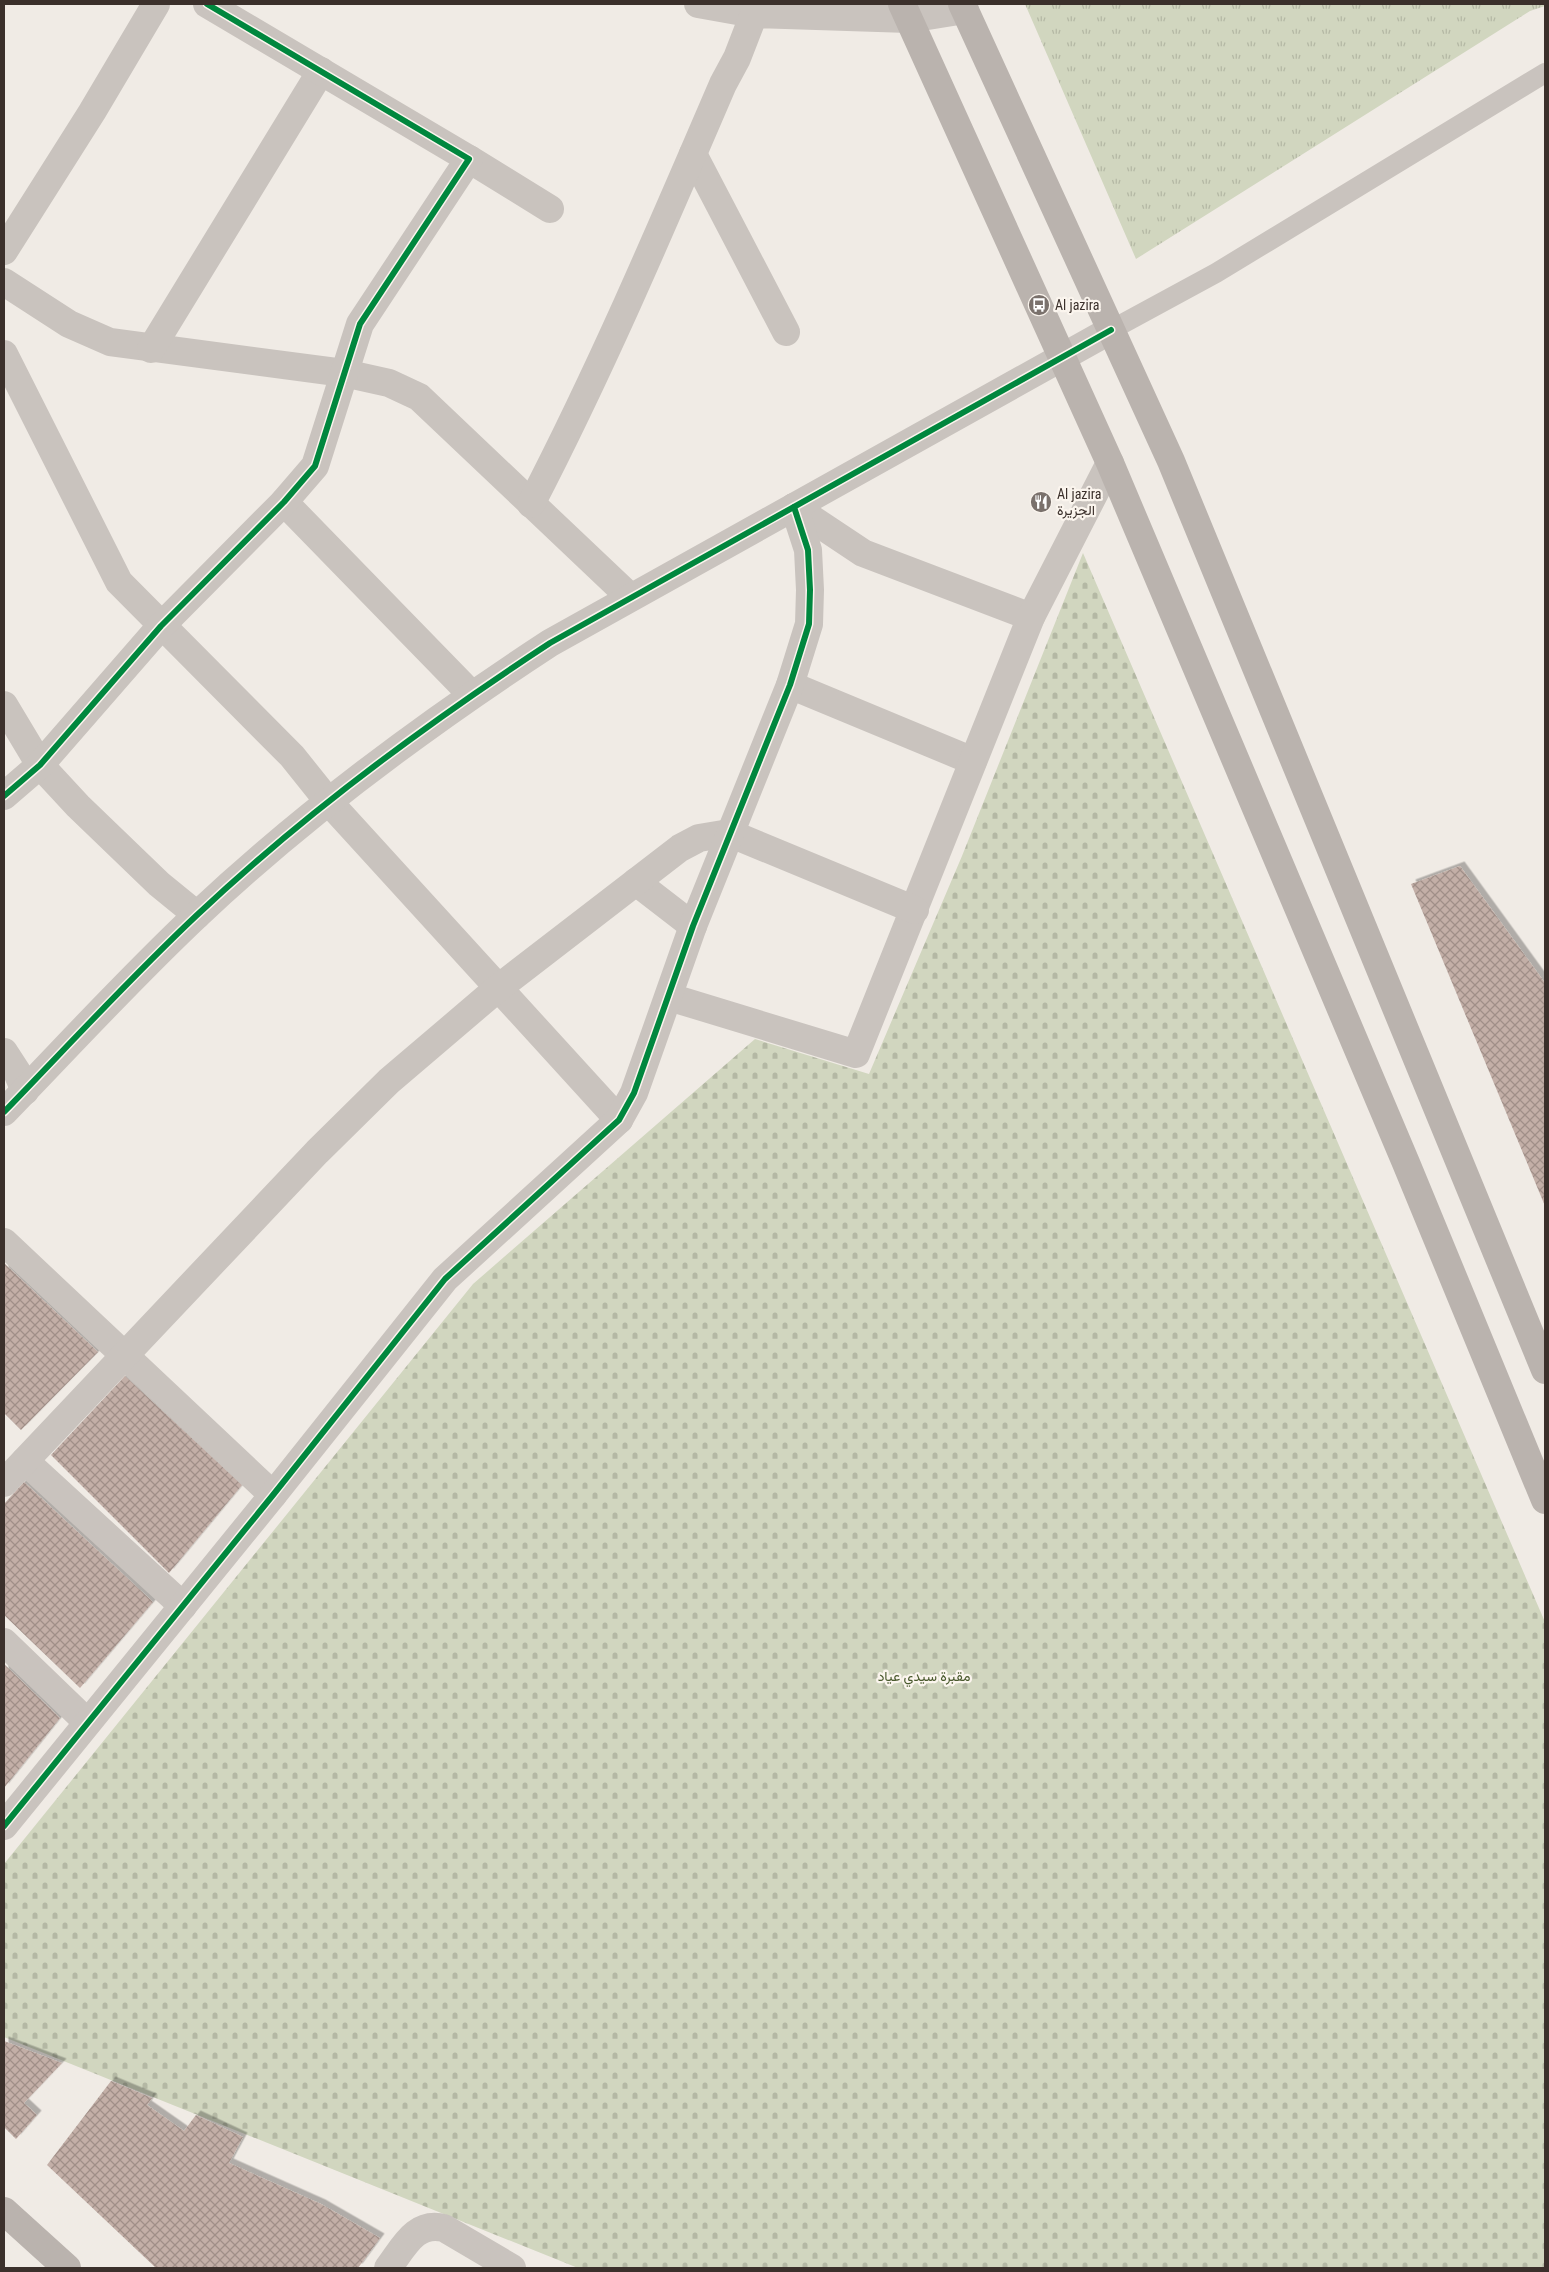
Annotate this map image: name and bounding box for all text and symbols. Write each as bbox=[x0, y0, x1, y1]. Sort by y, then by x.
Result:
bus stop icon: Al jazira bbox=[1027, 293, 1051, 317]
place label: Al jazira bbox=[1055, 297, 1099, 313]
place label: Al jazira الجزيرة bbox=[1057, 486, 1101, 519]
restaurant icon: Al jazira الجزيرة bbox=[1029, 490, 1053, 514]
park label: مقبرة سيدي عياد bbox=[878, 1668, 970, 1688]

